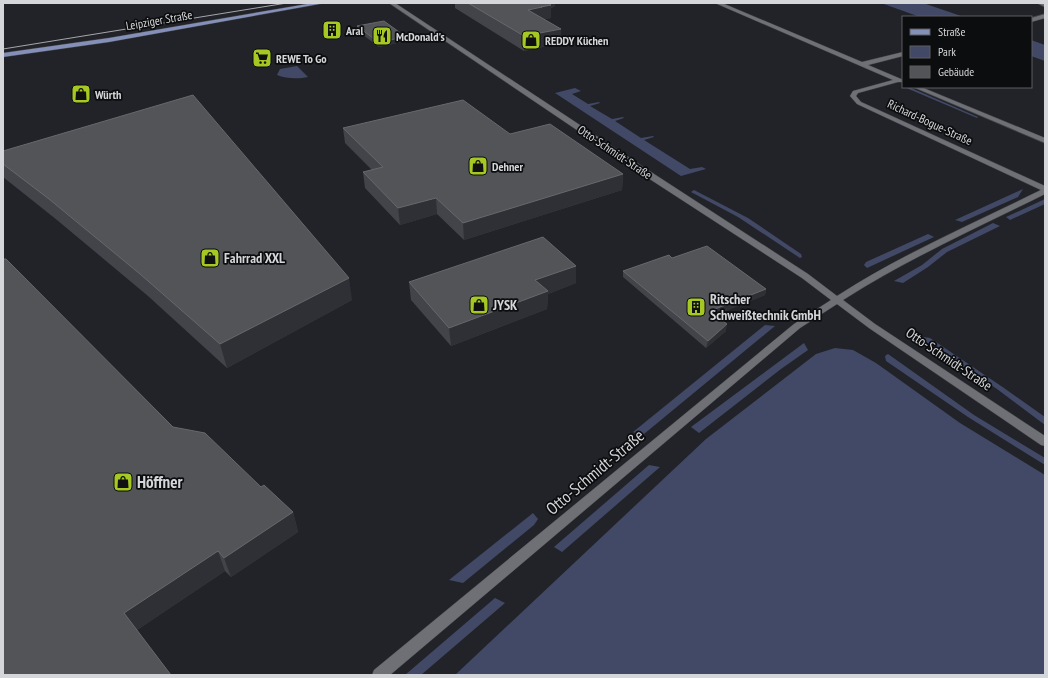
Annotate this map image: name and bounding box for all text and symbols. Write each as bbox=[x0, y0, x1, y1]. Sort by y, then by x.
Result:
street label: Leipziger Straße bbox=[125, 7, 193, 33]
legend bbox=[902, 16, 1032, 88]
building icon: Aral bbox=[321, 19, 343, 41]
place label: Aral bbox=[345, 23, 363, 38]
text: Straße bbox=[938, 24, 965, 39]
restaurant icon: McDonald's bbox=[371, 25, 393, 47]
place label: McDonald's bbox=[396, 29, 445, 44]
shop icon: REDDY Küchen bbox=[520, 29, 542, 51]
place label: REDDY Küchen bbox=[545, 33, 608, 48]
text: Park bbox=[938, 44, 956, 59]
supermarket icon: REWE To Go bbox=[251, 47, 273, 69]
place label: REWE To Go bbox=[276, 51, 327, 66]
text: Gebäude bbox=[938, 64, 974, 79]
shop icon: Würth bbox=[70, 83, 92, 105]
place label: Würth bbox=[94, 87, 121, 102]
street label: Richard-Bogue-Straße bbox=[885, 96, 975, 148]
street label: Otto-Schmidt-Straße bbox=[575, 122, 655, 182]
shop icon: Dehner bbox=[467, 155, 489, 177]
place label: Dehner bbox=[492, 159, 523, 174]
shop icon: Fahrrad XXL bbox=[199, 247, 221, 269]
place label: Fahrrad XXL bbox=[224, 249, 285, 267]
place label: Ritscher Schweißtechnik GmbH bbox=[710, 290, 821, 324]
shop icon: JYSK bbox=[468, 294, 490, 316]
place label: JYSK bbox=[492, 296, 518, 314]
building icon: Ritscher Schweißtechnik GmbH bbox=[685, 296, 707, 318]
street label: Otto-Schmidt-Straße bbox=[902, 324, 996, 395]
street label: Otto-Schmidt-Straße bbox=[541, 424, 649, 520]
shop icon: Höffner bbox=[112, 471, 134, 493]
place label: Höffner bbox=[137, 471, 182, 493]

